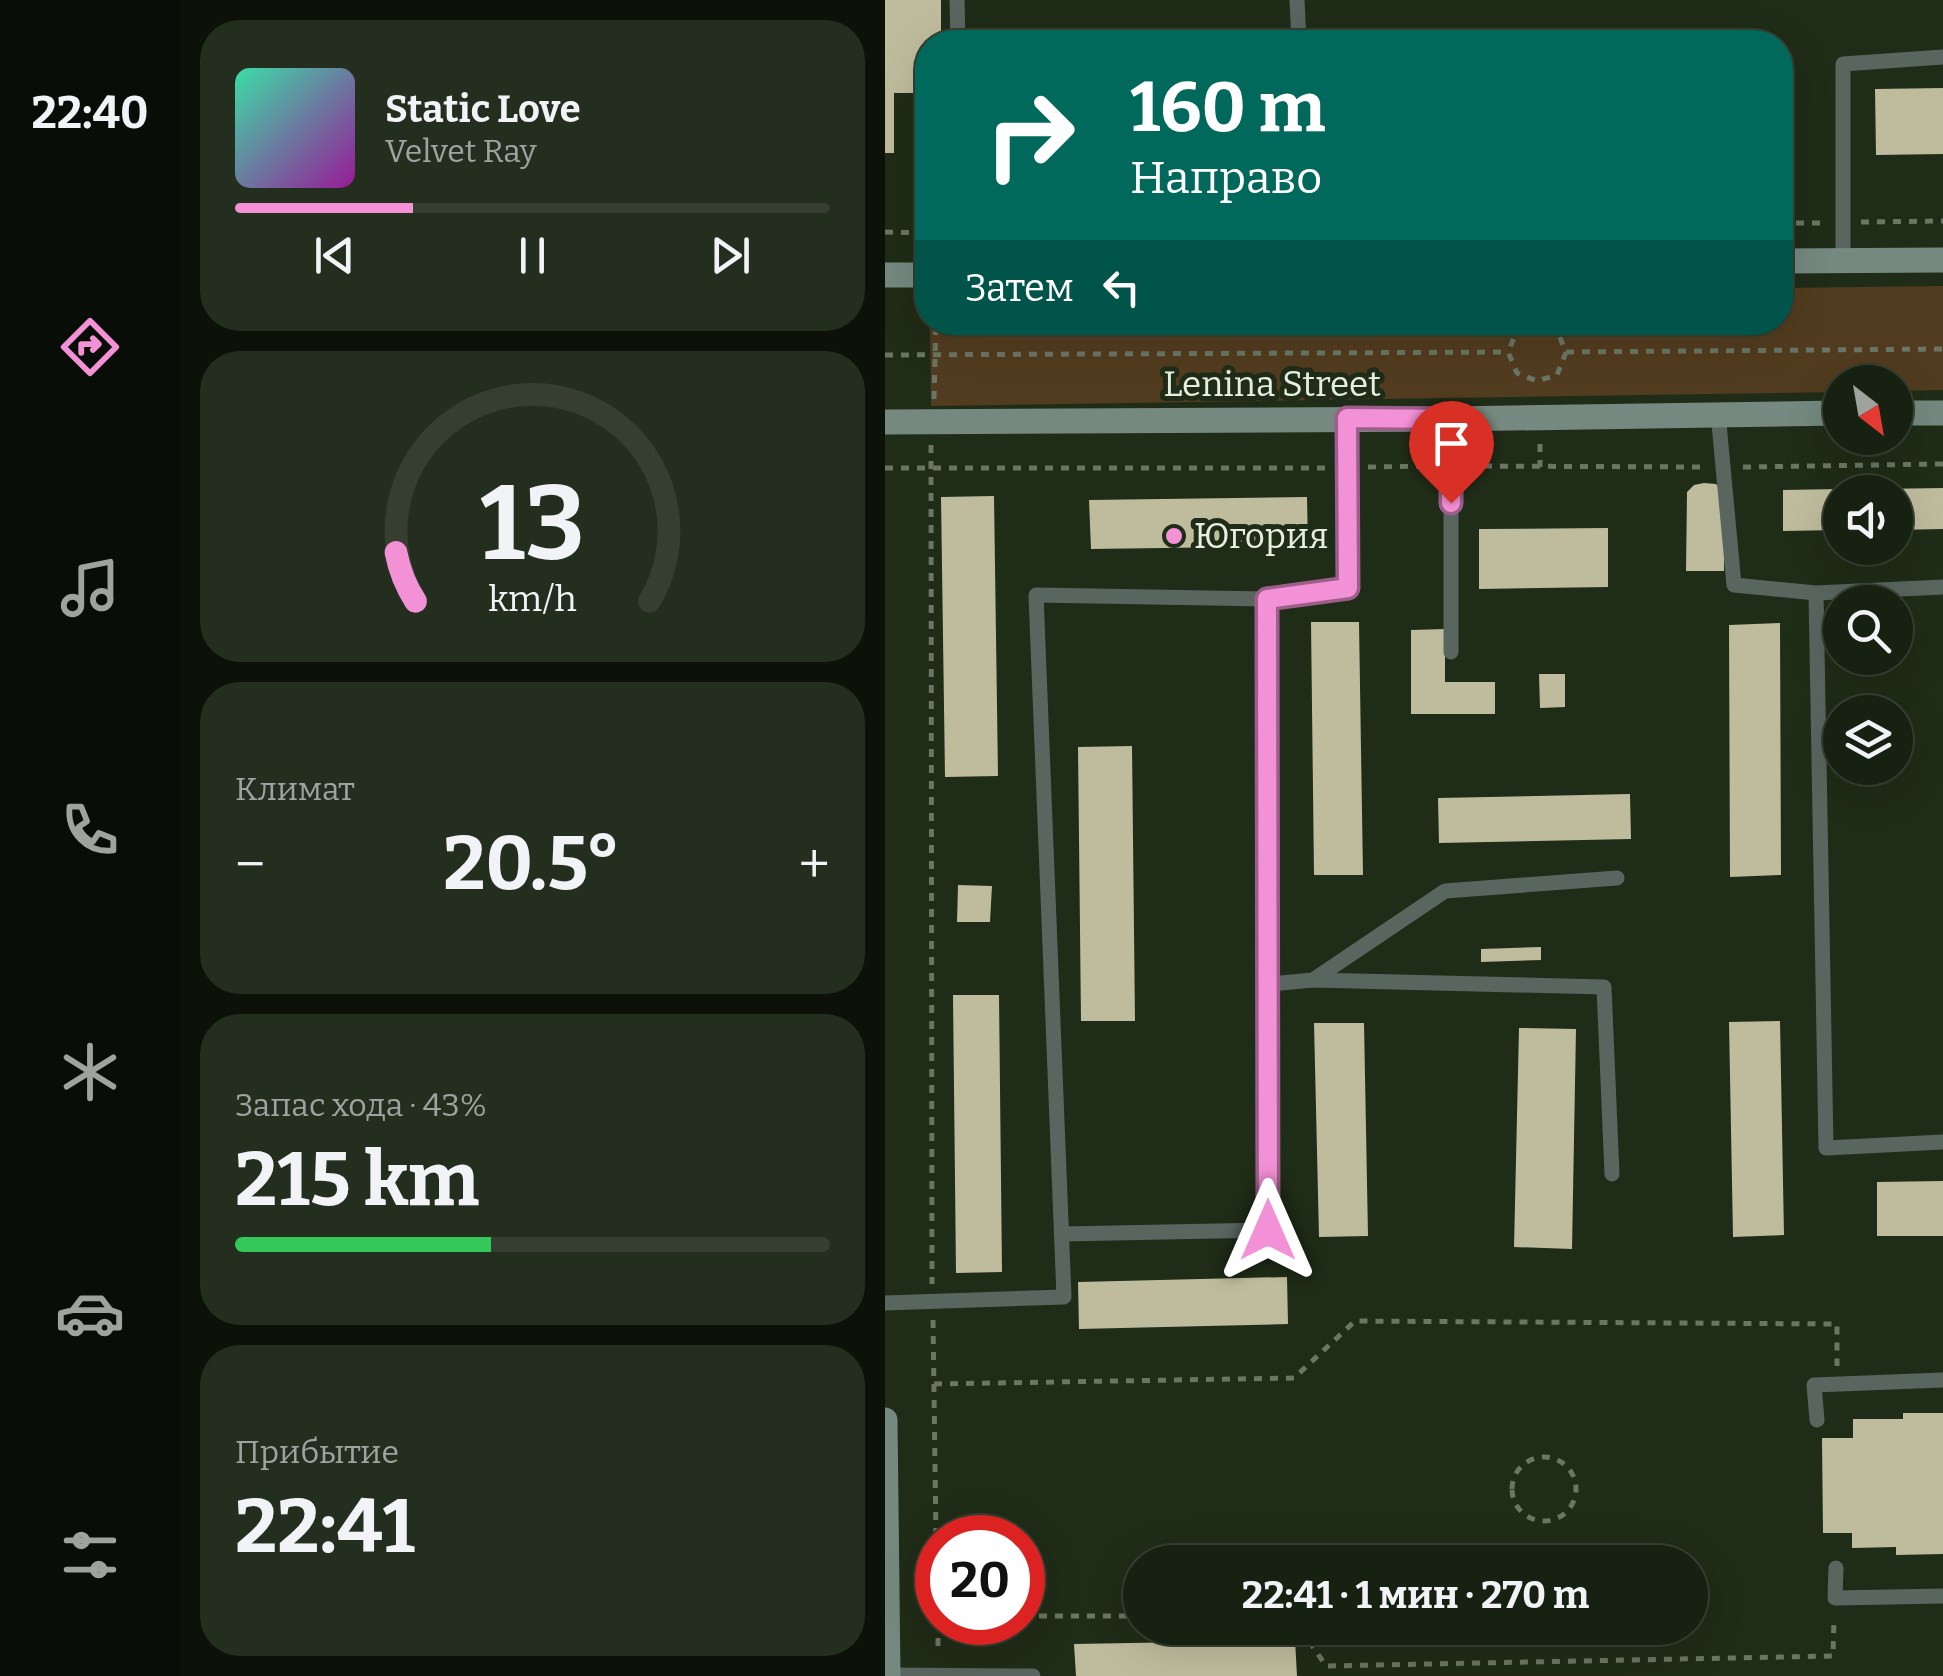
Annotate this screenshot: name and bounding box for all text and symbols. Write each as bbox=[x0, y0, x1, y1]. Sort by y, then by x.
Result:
text: 160 m bbox=[1130, 66, 1325, 150]
icon: right bbox=[965, 70, 1095, 200]
text: 22:40 bbox=[31, 86, 149, 140]
text: Static Love bbox=[385, 86, 581, 132]
text: Velvet Ray bbox=[385, 132, 537, 170]
text: Направо bbox=[1130, 151, 1322, 205]
icon: previous bbox=[307, 228, 362, 283]
icon: pause bbox=[505, 228, 560, 283]
icon: next bbox=[703, 228, 758, 283]
icon: left bbox=[1094, 260, 1149, 315]
text: Затем bbox=[965, 265, 1074, 311]
icon: directions bbox=[55, 312, 125, 382]
street label: Lenina Street bbox=[1163, 363, 1381, 405]
north arrow bbox=[1823, 365, 1913, 455]
map controls bbox=[1823, 365, 1913, 785]
pin bbox=[1409, 401, 1494, 504]
icon: arrive bbox=[1424, 416, 1479, 471]
text: 13 bbox=[480, 462, 585, 587]
button: sound bbox=[1823, 475, 1913, 565]
place label: Югория bbox=[1194, 515, 1328, 557]
marker: Югория bbox=[1163, 525, 1185, 547]
icon: music bbox=[55, 553, 125, 623]
text: km/h bbox=[488, 578, 577, 620]
button: search bbox=[1823, 585, 1913, 675]
button: layers bbox=[1823, 695, 1913, 785]
text: Климат bbox=[235, 770, 355, 808]
icon: phone bbox=[55, 795, 125, 865]
text: 20.5° bbox=[443, 819, 621, 909]
text: − bbox=[235, 832, 265, 898]
text: + bbox=[799, 832, 830, 898]
icon: climate bbox=[55, 1037, 125, 1107]
text: Запас хода · 43% bbox=[235, 1086, 487, 1124]
text: 215 km bbox=[235, 1135, 479, 1225]
position arrow bbox=[1216, 1178, 1320, 1282]
icon: car bbox=[55, 1278, 125, 1348]
text: Прибытие bbox=[235, 1433, 399, 1471]
text: 22:41 bbox=[235, 1482, 415, 1572]
speed limit sign: 20 bbox=[915, 1515, 1045, 1645]
icon: filters bbox=[55, 1520, 125, 1590]
text: 22:41 · 1 мин · 270 m bbox=[1242, 1572, 1589, 1618]

